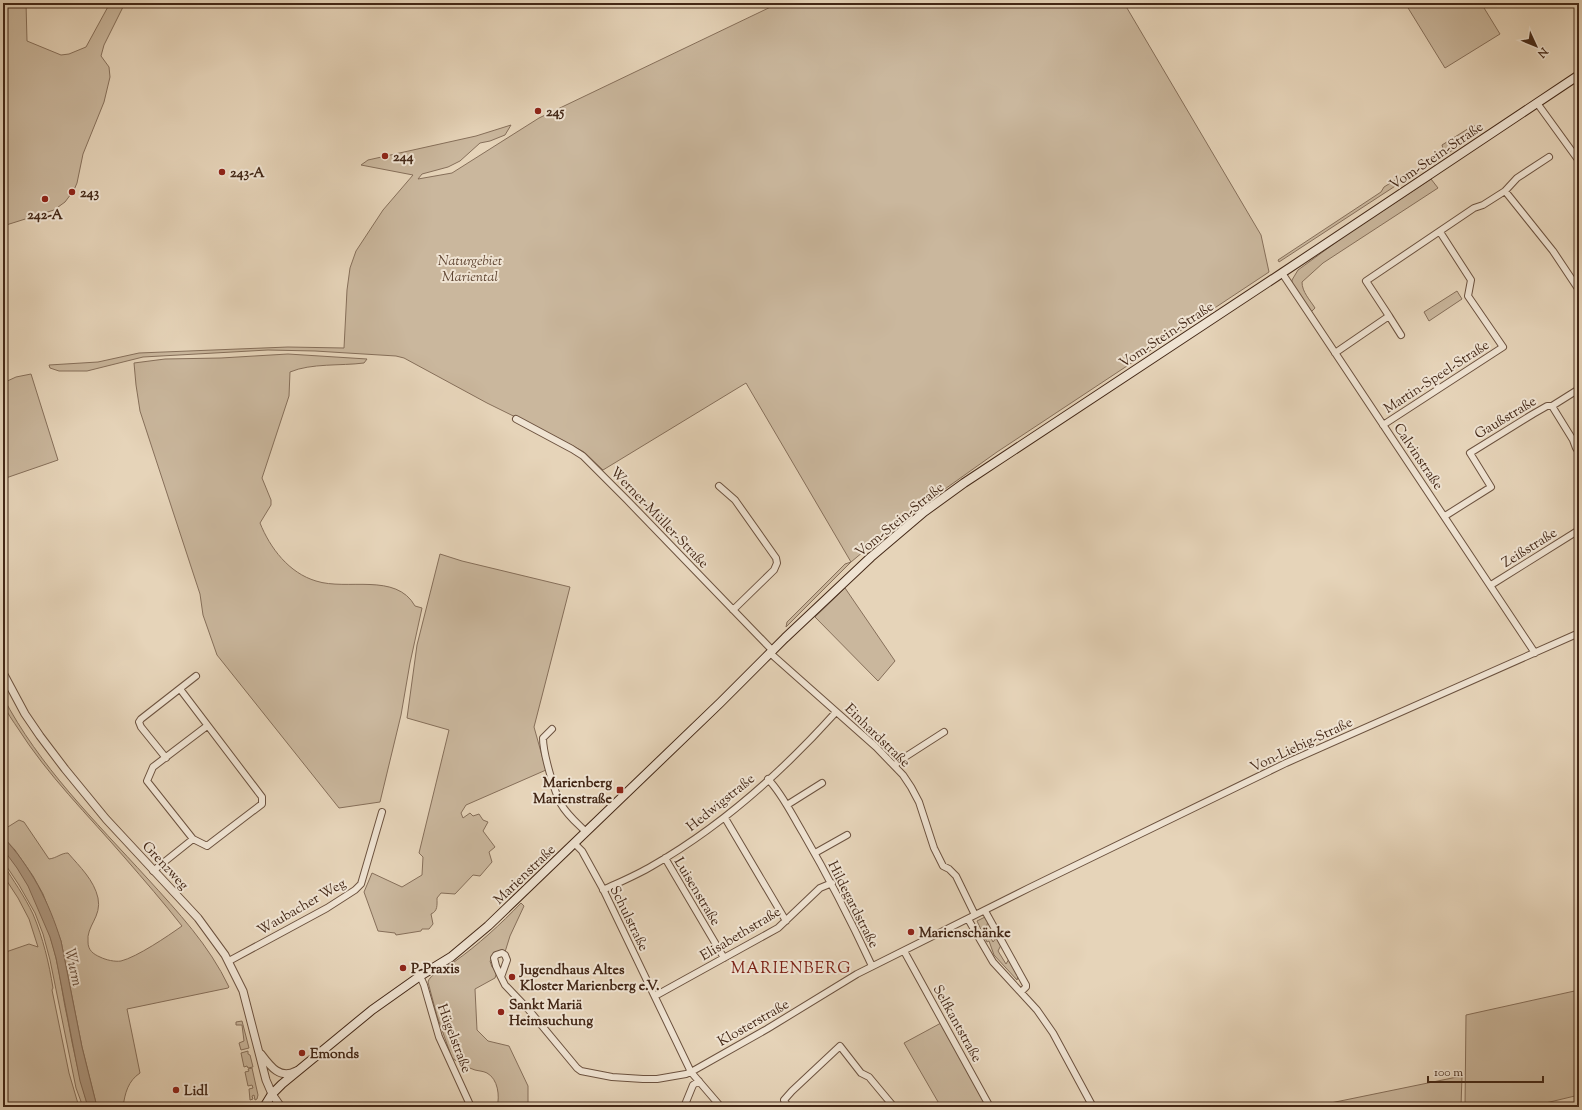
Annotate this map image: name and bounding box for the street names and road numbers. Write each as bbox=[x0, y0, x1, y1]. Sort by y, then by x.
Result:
street label: Vom-Stein-Straße bbox=[1386, 118, 1488, 195]
street label: Vom-Stein-Straße bbox=[1116, 298, 1218, 374]
street label: Martin-Speel-Straße bbox=[1380, 336, 1494, 419]
street label: Gaußstraße bbox=[1471, 392, 1541, 445]
street label: Calvinstraße bbox=[1388, 420, 1447, 495]
street label: Werner-Müller-Straße bbox=[605, 463, 712, 574]
street label: Vom-Stein-Straße bbox=[852, 478, 949, 563]
street label: Zeißstraße bbox=[1499, 524, 1562, 574]
street label: Einhardstraße bbox=[839, 700, 914, 773]
street label: Von-Liebig-Straße bbox=[1247, 713, 1356, 778]
street label: Hedwigstraße bbox=[683, 770, 760, 837]
street label: Grenzweg bbox=[137, 838, 192, 895]
street label: Marienstraße bbox=[490, 841, 561, 910]
street label: Luisenstraße bbox=[668, 854, 725, 930]
street label: Hildegardstraße bbox=[822, 858, 883, 952]
street label: Waubacher Weg bbox=[254, 874, 350, 941]
street label: Schulstraße bbox=[604, 883, 653, 955]
street label: Elisabethstraße bbox=[697, 903, 785, 967]
street label: Selfkantstraße bbox=[927, 982, 986, 1066]
street label: Klosterstraße bbox=[715, 995, 793, 1052]
street label: Hügelstraße bbox=[431, 1001, 475, 1076]

